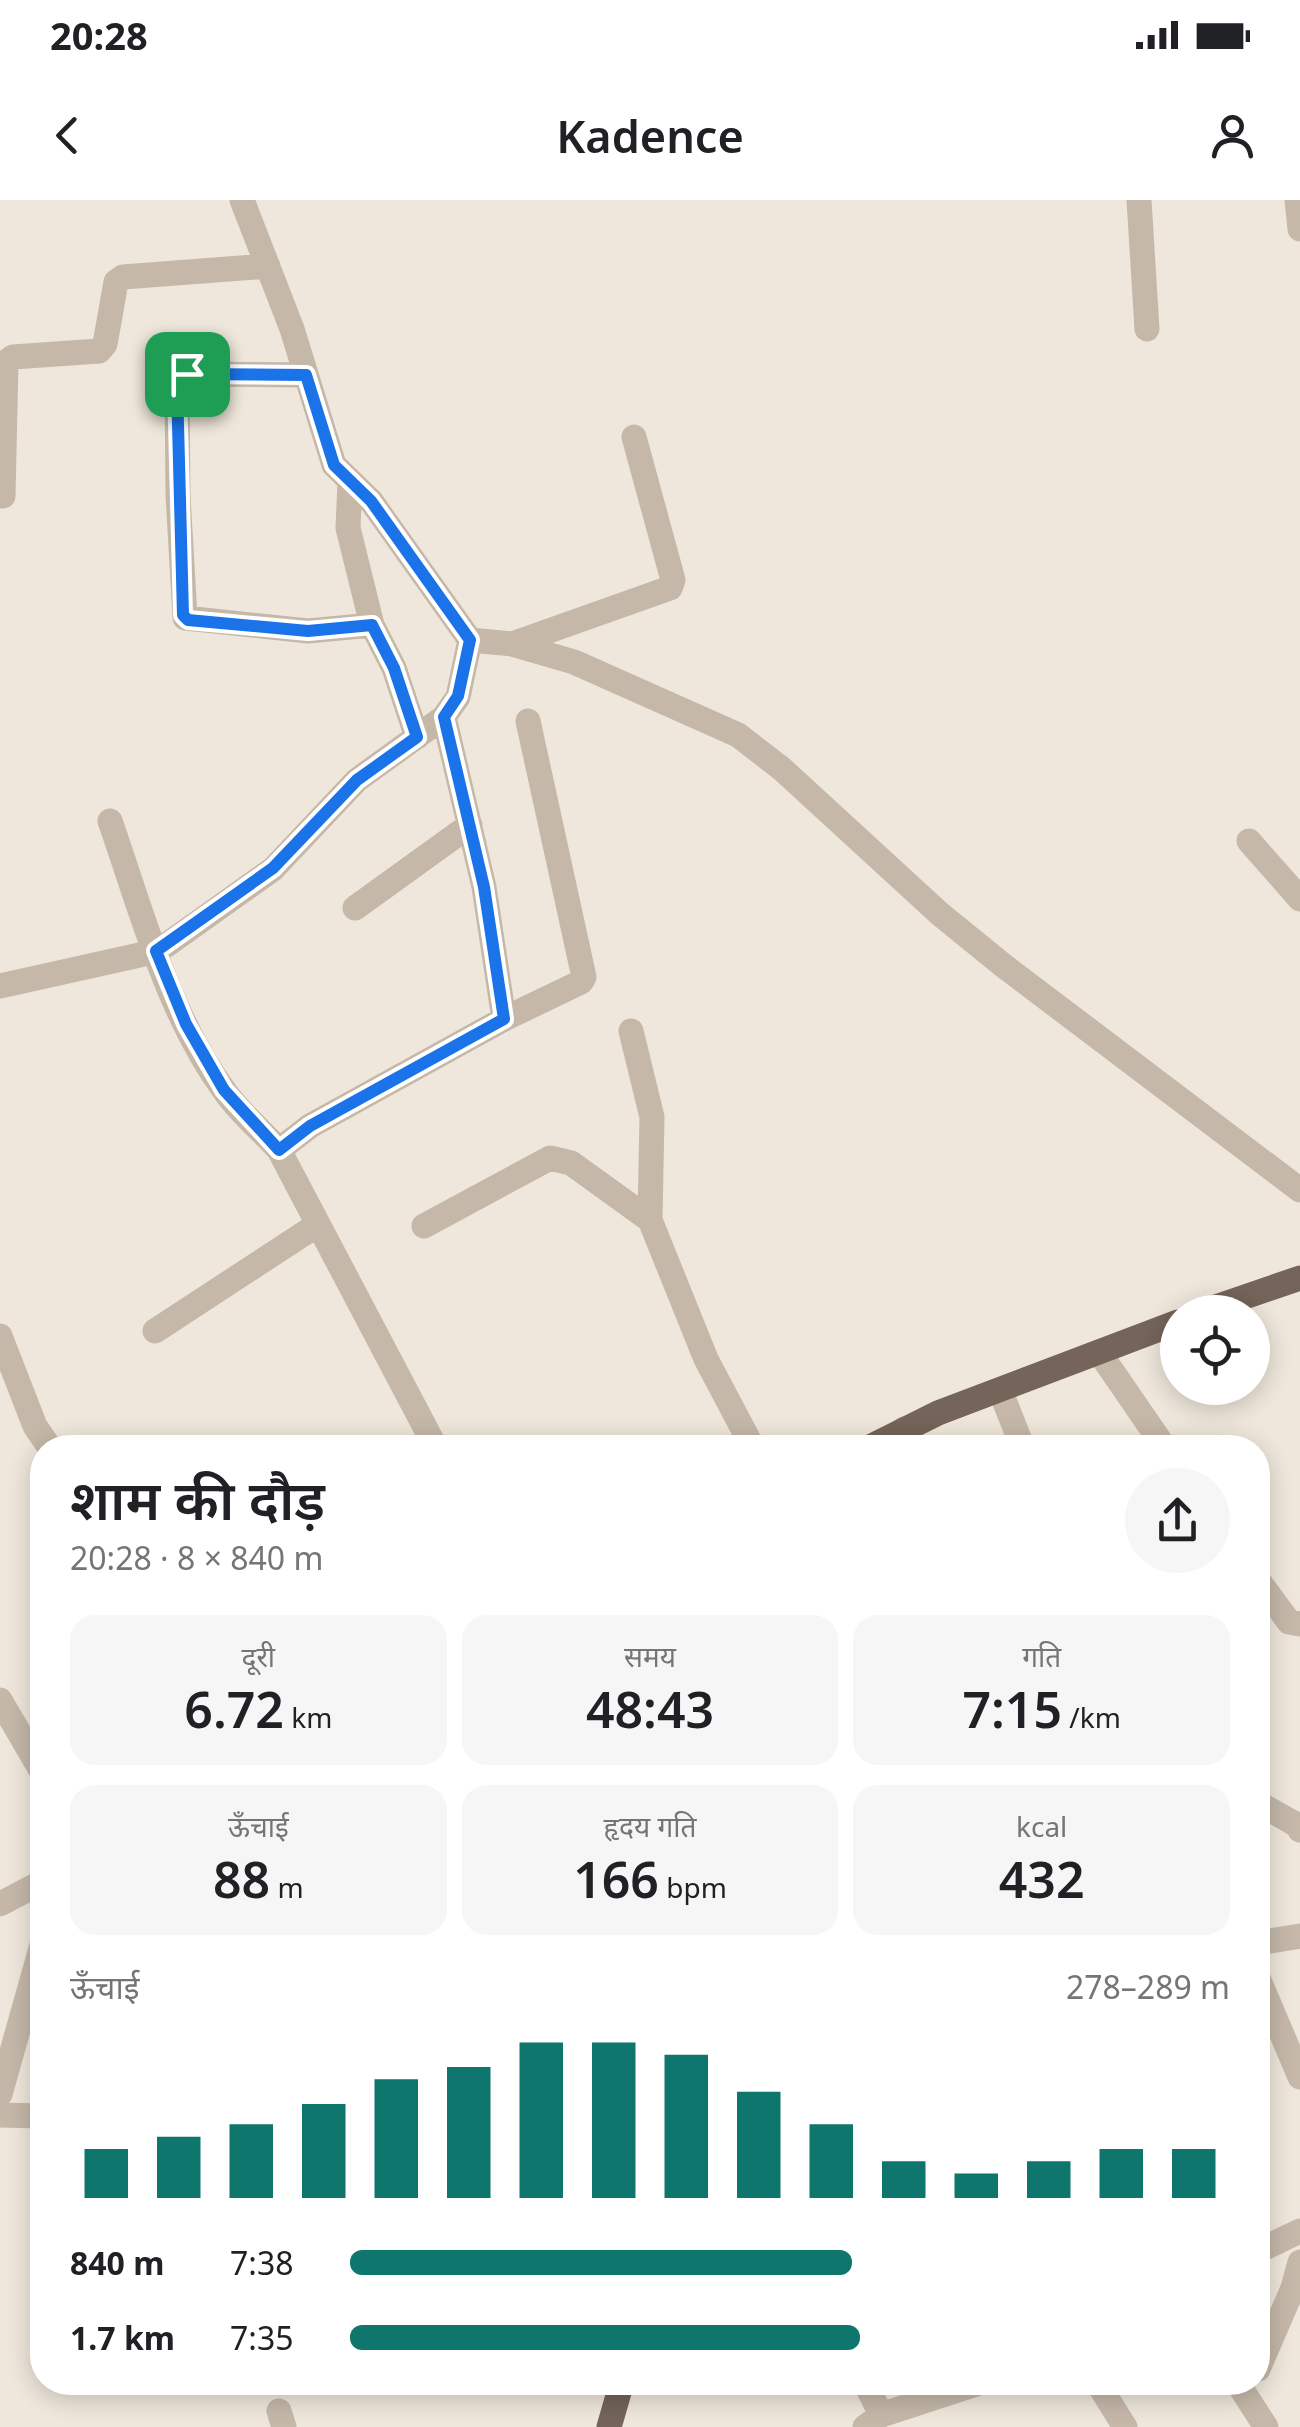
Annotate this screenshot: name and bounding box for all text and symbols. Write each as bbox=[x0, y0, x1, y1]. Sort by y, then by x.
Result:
text: 20:28 bbox=[50, 9, 148, 61]
text: Kadence bbox=[556, 105, 744, 166]
icon: back bbox=[40, 108, 95, 163]
icon: person bbox=[1205, 108, 1260, 163]
pin bbox=[145, 332, 230, 417]
icon: arrive bbox=[160, 347, 215, 402]
map controls bbox=[1160, 1295, 1270, 1405]
button: locate bbox=[1160, 1295, 1270, 1405]
text: शाम की दौड़ bbox=[70, 1461, 325, 1536]
button: share bbox=[1125, 1468, 1230, 1573]
text: 20:28 · 8 × 840 m bbox=[70, 1536, 323, 1579]
text: दूरी bbox=[242, 1637, 275, 1675]
text: समय bbox=[624, 1637, 676, 1675]
text: गति bbox=[1022, 1637, 1061, 1675]
text: 6.72 bbox=[184, 1675, 284, 1743]
text: 48:43 bbox=[586, 1675, 714, 1743]
text: 7:15 bbox=[962, 1675, 1062, 1743]
text: km bbox=[284, 1698, 332, 1736]
text: /km bbox=[1062, 1698, 1121, 1736]
text: ऊँचाई bbox=[228, 1807, 289, 1845]
text: हृदय गति bbox=[604, 1807, 696, 1845]
text: kcal bbox=[1016, 1807, 1067, 1845]
text: 88 bbox=[213, 1845, 270, 1913]
text: 166 bbox=[573, 1845, 659, 1913]
text: 432 bbox=[999, 1845, 1085, 1913]
text: m bbox=[270, 1868, 304, 1906]
text: bpm bbox=[659, 1868, 727, 1906]
text: ऊँचाई bbox=[70, 1965, 139, 2008]
text: 278–289 m bbox=[1066, 1965, 1230, 2008]
text: 840 m bbox=[70, 2241, 164, 2284]
text: 7:38 bbox=[230, 2241, 294, 2284]
text: 1.7 km bbox=[70, 2316, 175, 2359]
text: 7:35 bbox=[230, 2316, 294, 2359]

